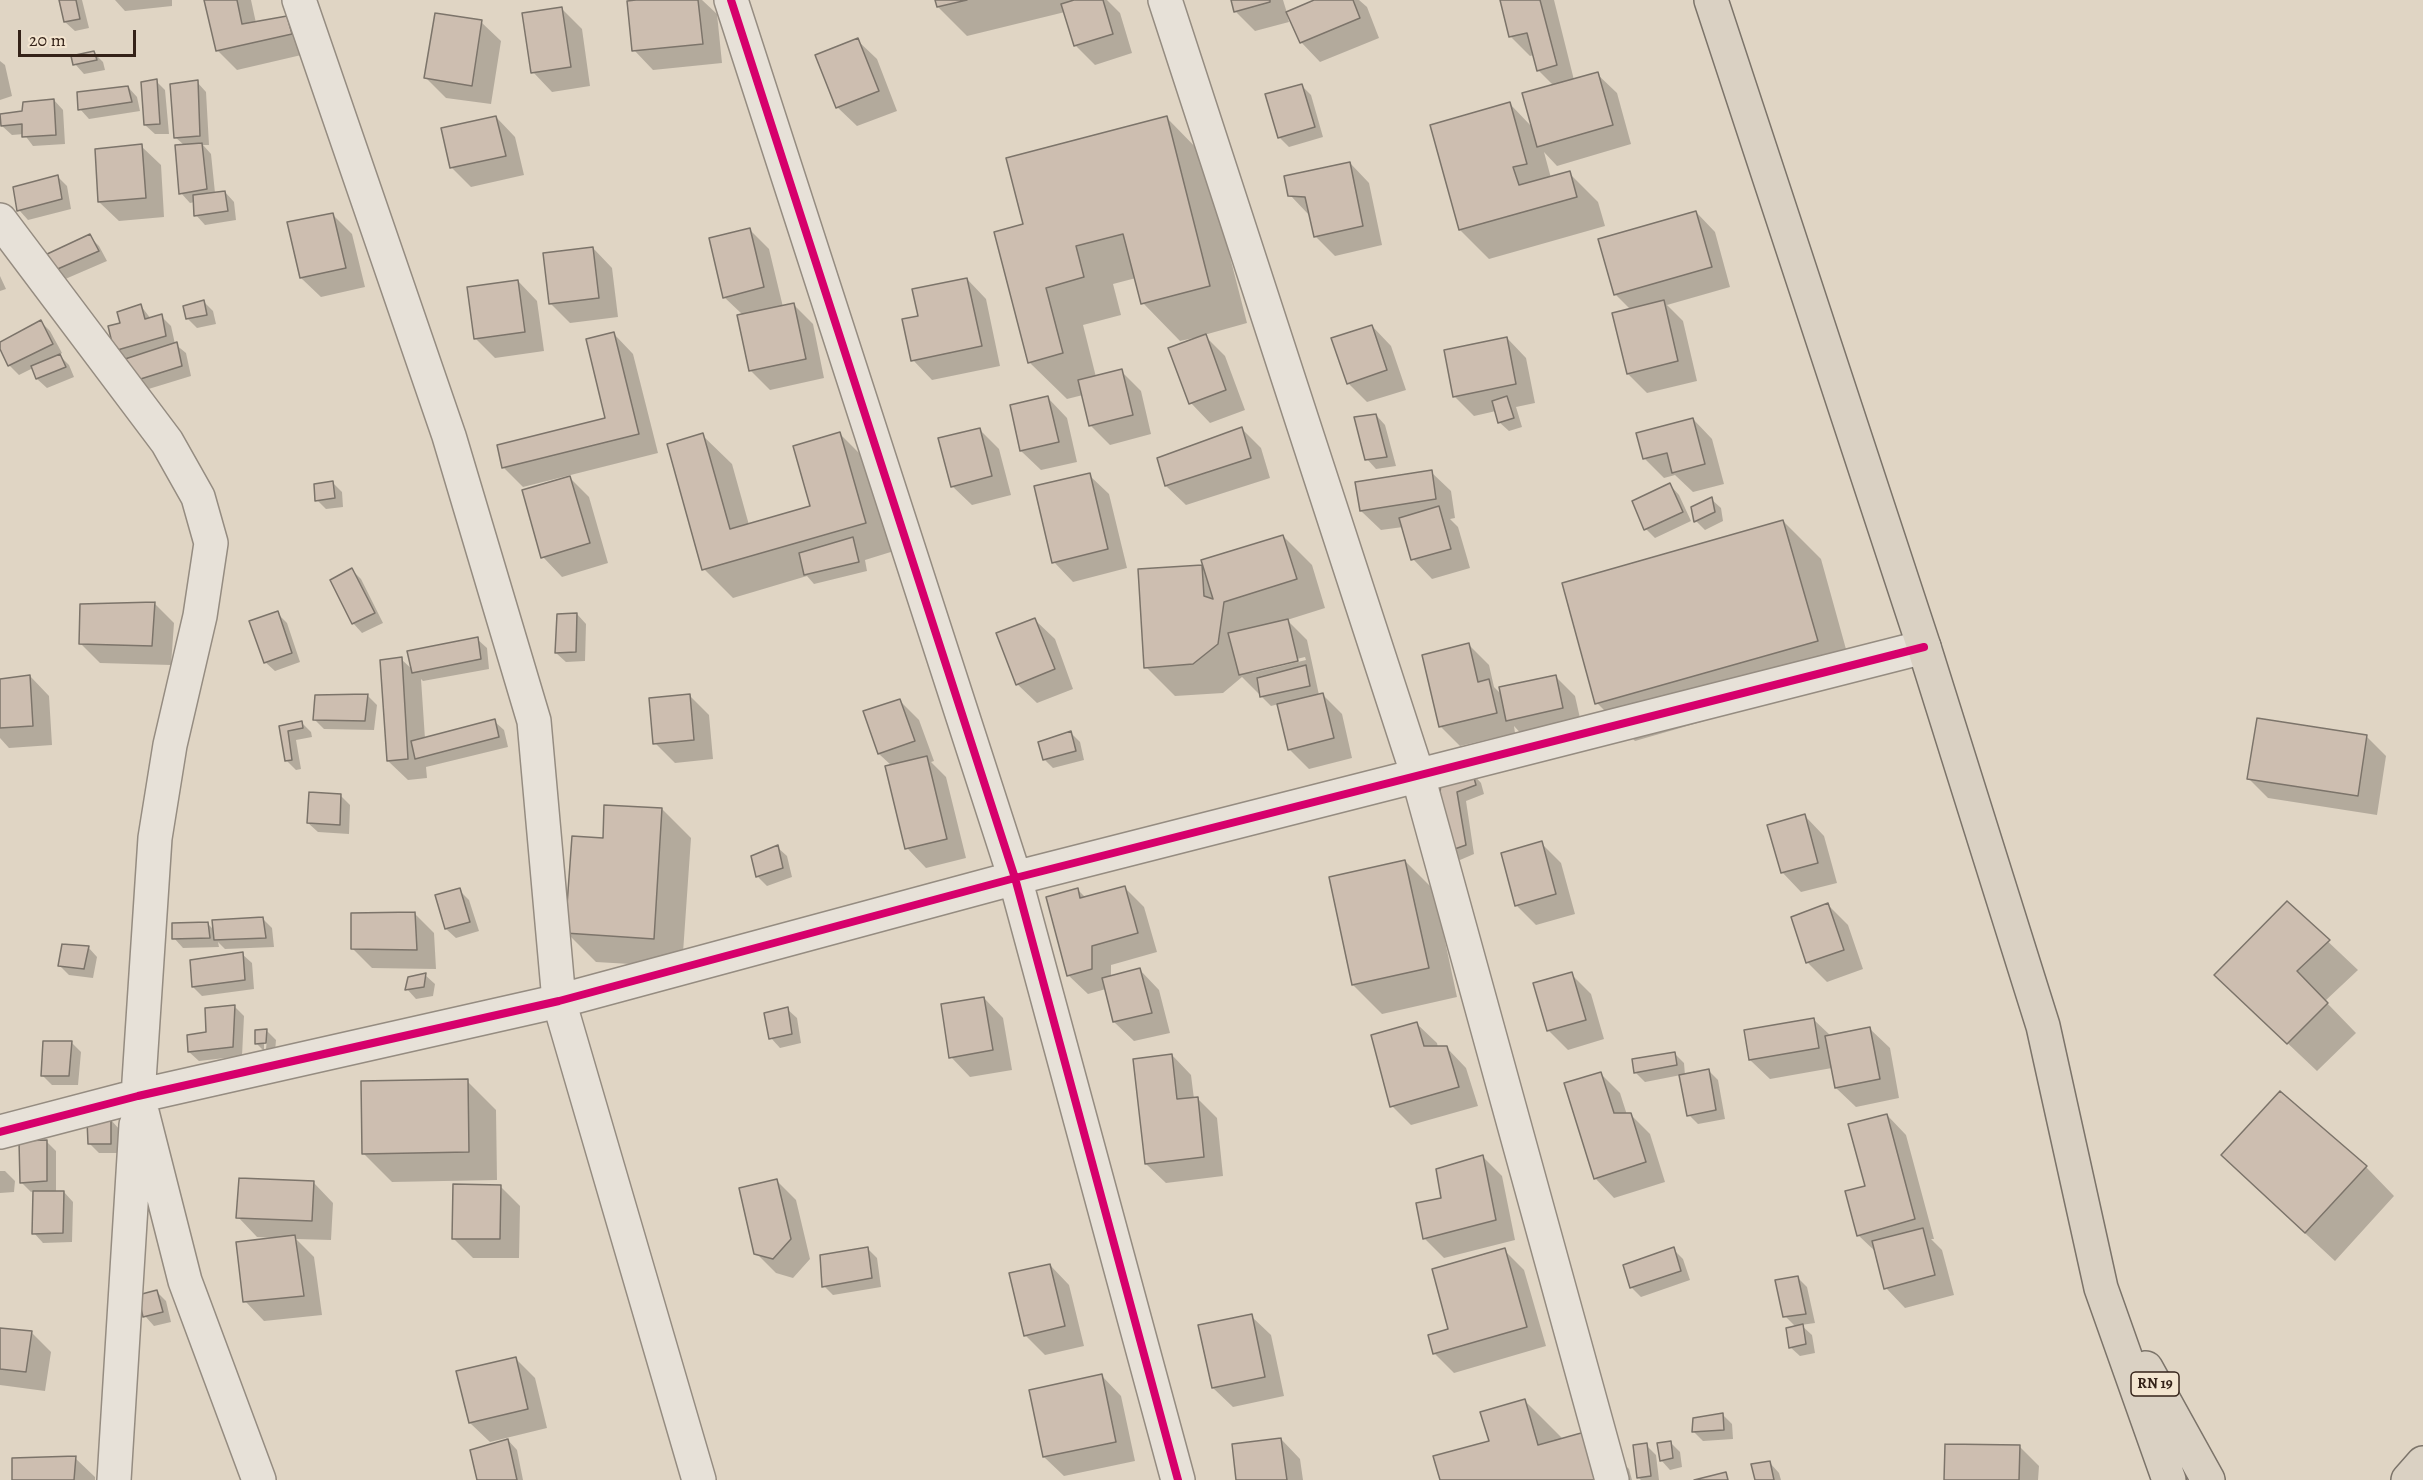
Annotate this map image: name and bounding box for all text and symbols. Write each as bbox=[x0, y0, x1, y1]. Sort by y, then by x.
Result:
scale bar bbox=[21, 18, 140, 56]
text: 20 m bbox=[29, 28, 66, 52]
road number: RN 19 bbox=[2131, 1372, 2179, 1396]

